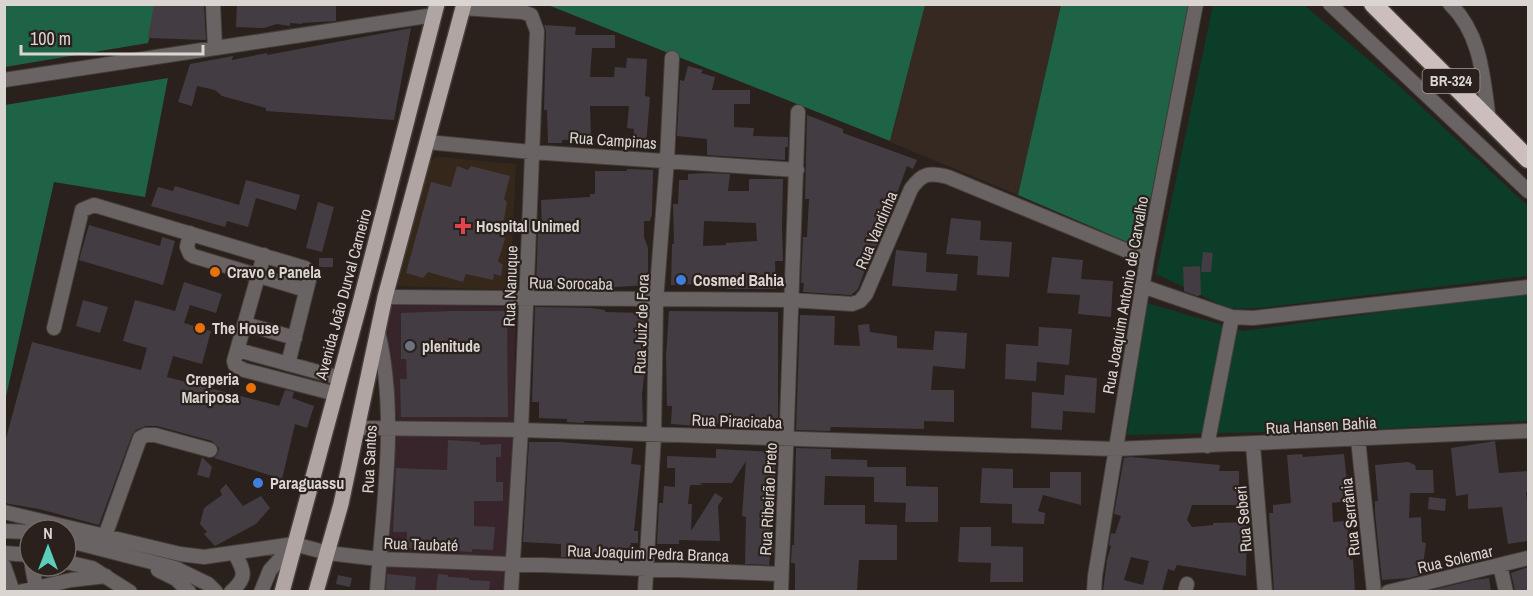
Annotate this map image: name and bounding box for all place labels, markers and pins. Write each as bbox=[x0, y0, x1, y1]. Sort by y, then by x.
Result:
place label: Hospital Unimed bbox=[476, 215, 580, 237]
marker: Hospital Unimed bbox=[454, 217, 472, 235]
place label: Cravo e Panela bbox=[227, 261, 322, 283]
marker: Cravo e Panela bbox=[208, 265, 222, 279]
place label: Cosmed Bahia bbox=[693, 269, 785, 291]
marker: Cosmed Bahia bbox=[674, 273, 688, 287]
place label: The House bbox=[212, 317, 279, 339]
marker: The House bbox=[193, 321, 207, 335]
place label: plenitude bbox=[422, 335, 480, 357]
marker: plenitude bbox=[403, 339, 417, 353]
place label: Creperia Mariposa bbox=[181, 368, 240, 408]
marker: Creperia Mariposa bbox=[244, 381, 258, 395]
place label: Paraguassu bbox=[270, 472, 344, 494]
marker: Paraguassu bbox=[251, 476, 265, 490]

